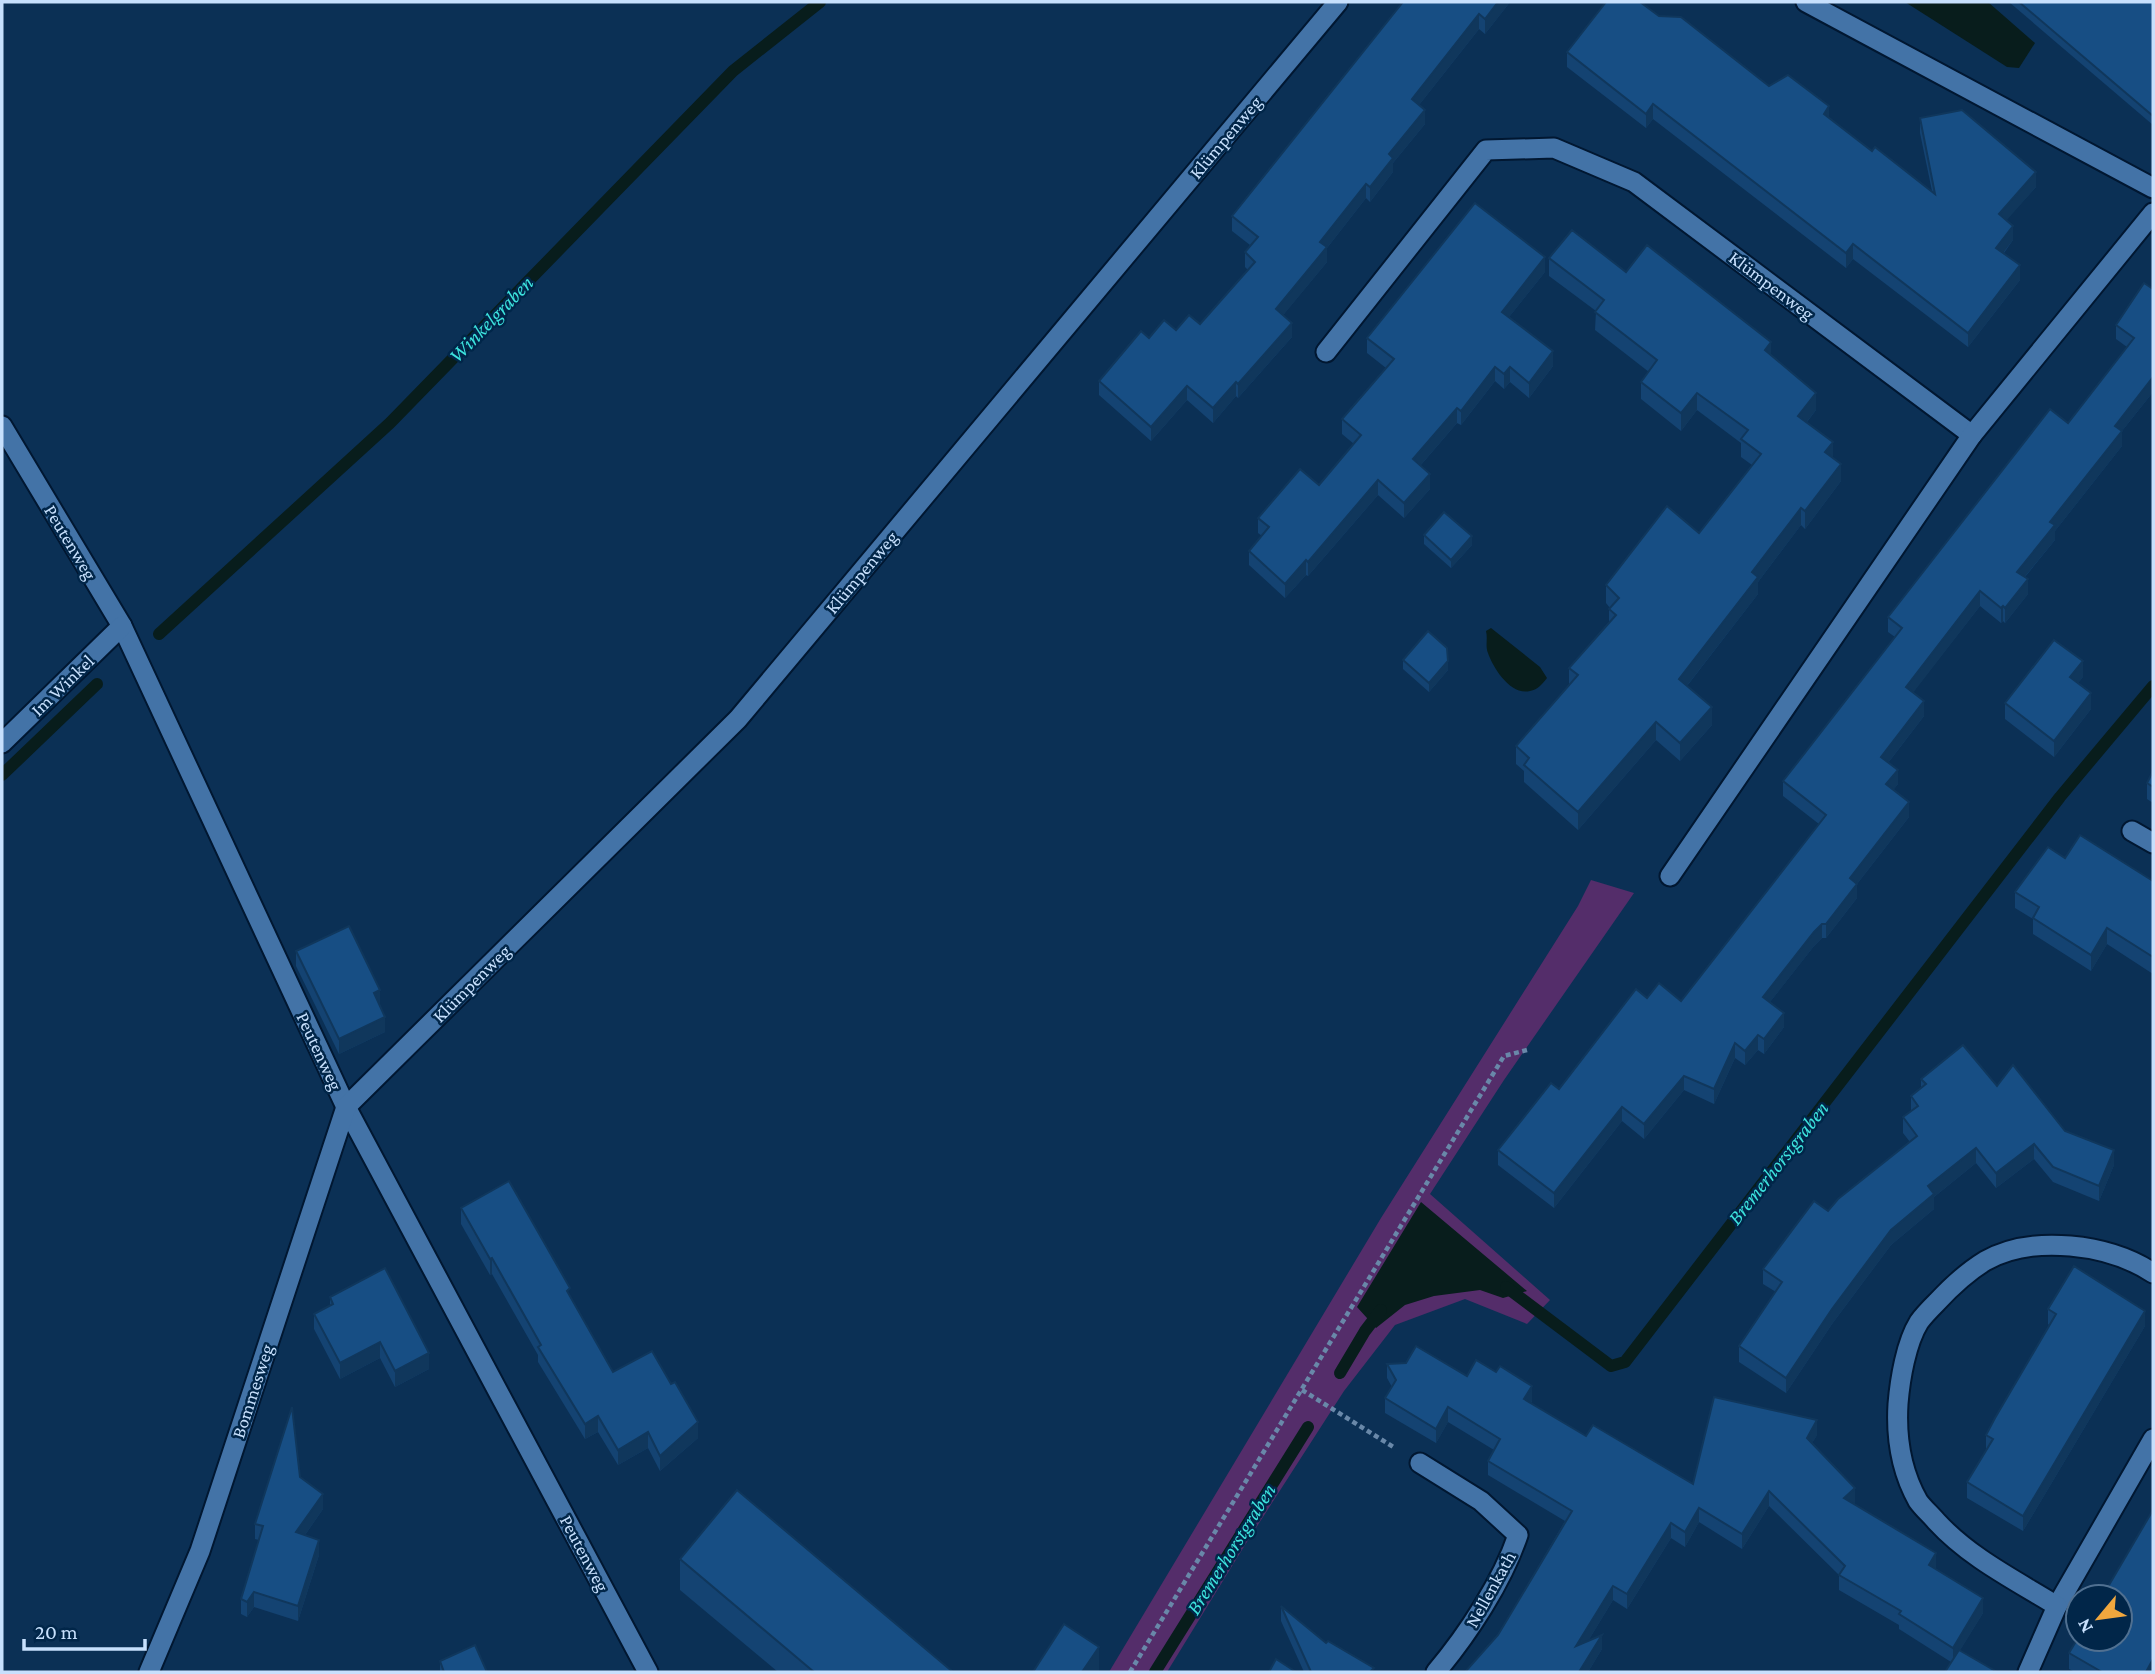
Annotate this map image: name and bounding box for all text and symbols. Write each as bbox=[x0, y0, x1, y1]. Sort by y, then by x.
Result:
street label: Klümpenweg bbox=[1185, 92, 1266, 183]
street label: Klümpenweg bbox=[1725, 247, 1818, 324]
water label: Winkelgraben bbox=[444, 271, 538, 367]
street label: Peutenweg bbox=[40, 501, 101, 583]
street label: Klümpenweg bbox=[821, 527, 902, 618]
street label: Im Winkel bbox=[27, 650, 98, 720]
street label: Klümpenweg bbox=[428, 940, 515, 1027]
street label: Peutenweg bbox=[292, 1009, 347, 1094]
water label: Bremerhorstgraben bbox=[1722, 1097, 1834, 1229]
street label: Bommesweg bbox=[227, 1342, 278, 1441]
water label: Bremerhorstgraben bbox=[1181, 1479, 1281, 1619]
street label: Peutenweg bbox=[556, 1511, 613, 1595]
street label: Nellenkath bbox=[1461, 1548, 1520, 1631]
north arrow bbox=[2064, 1583, 2134, 1653]
scale bar bbox=[24, 1608, 145, 1652]
text: N bbox=[2072, 1615, 2097, 1637]
text: 20 m bbox=[35, 1620, 78, 1644]

